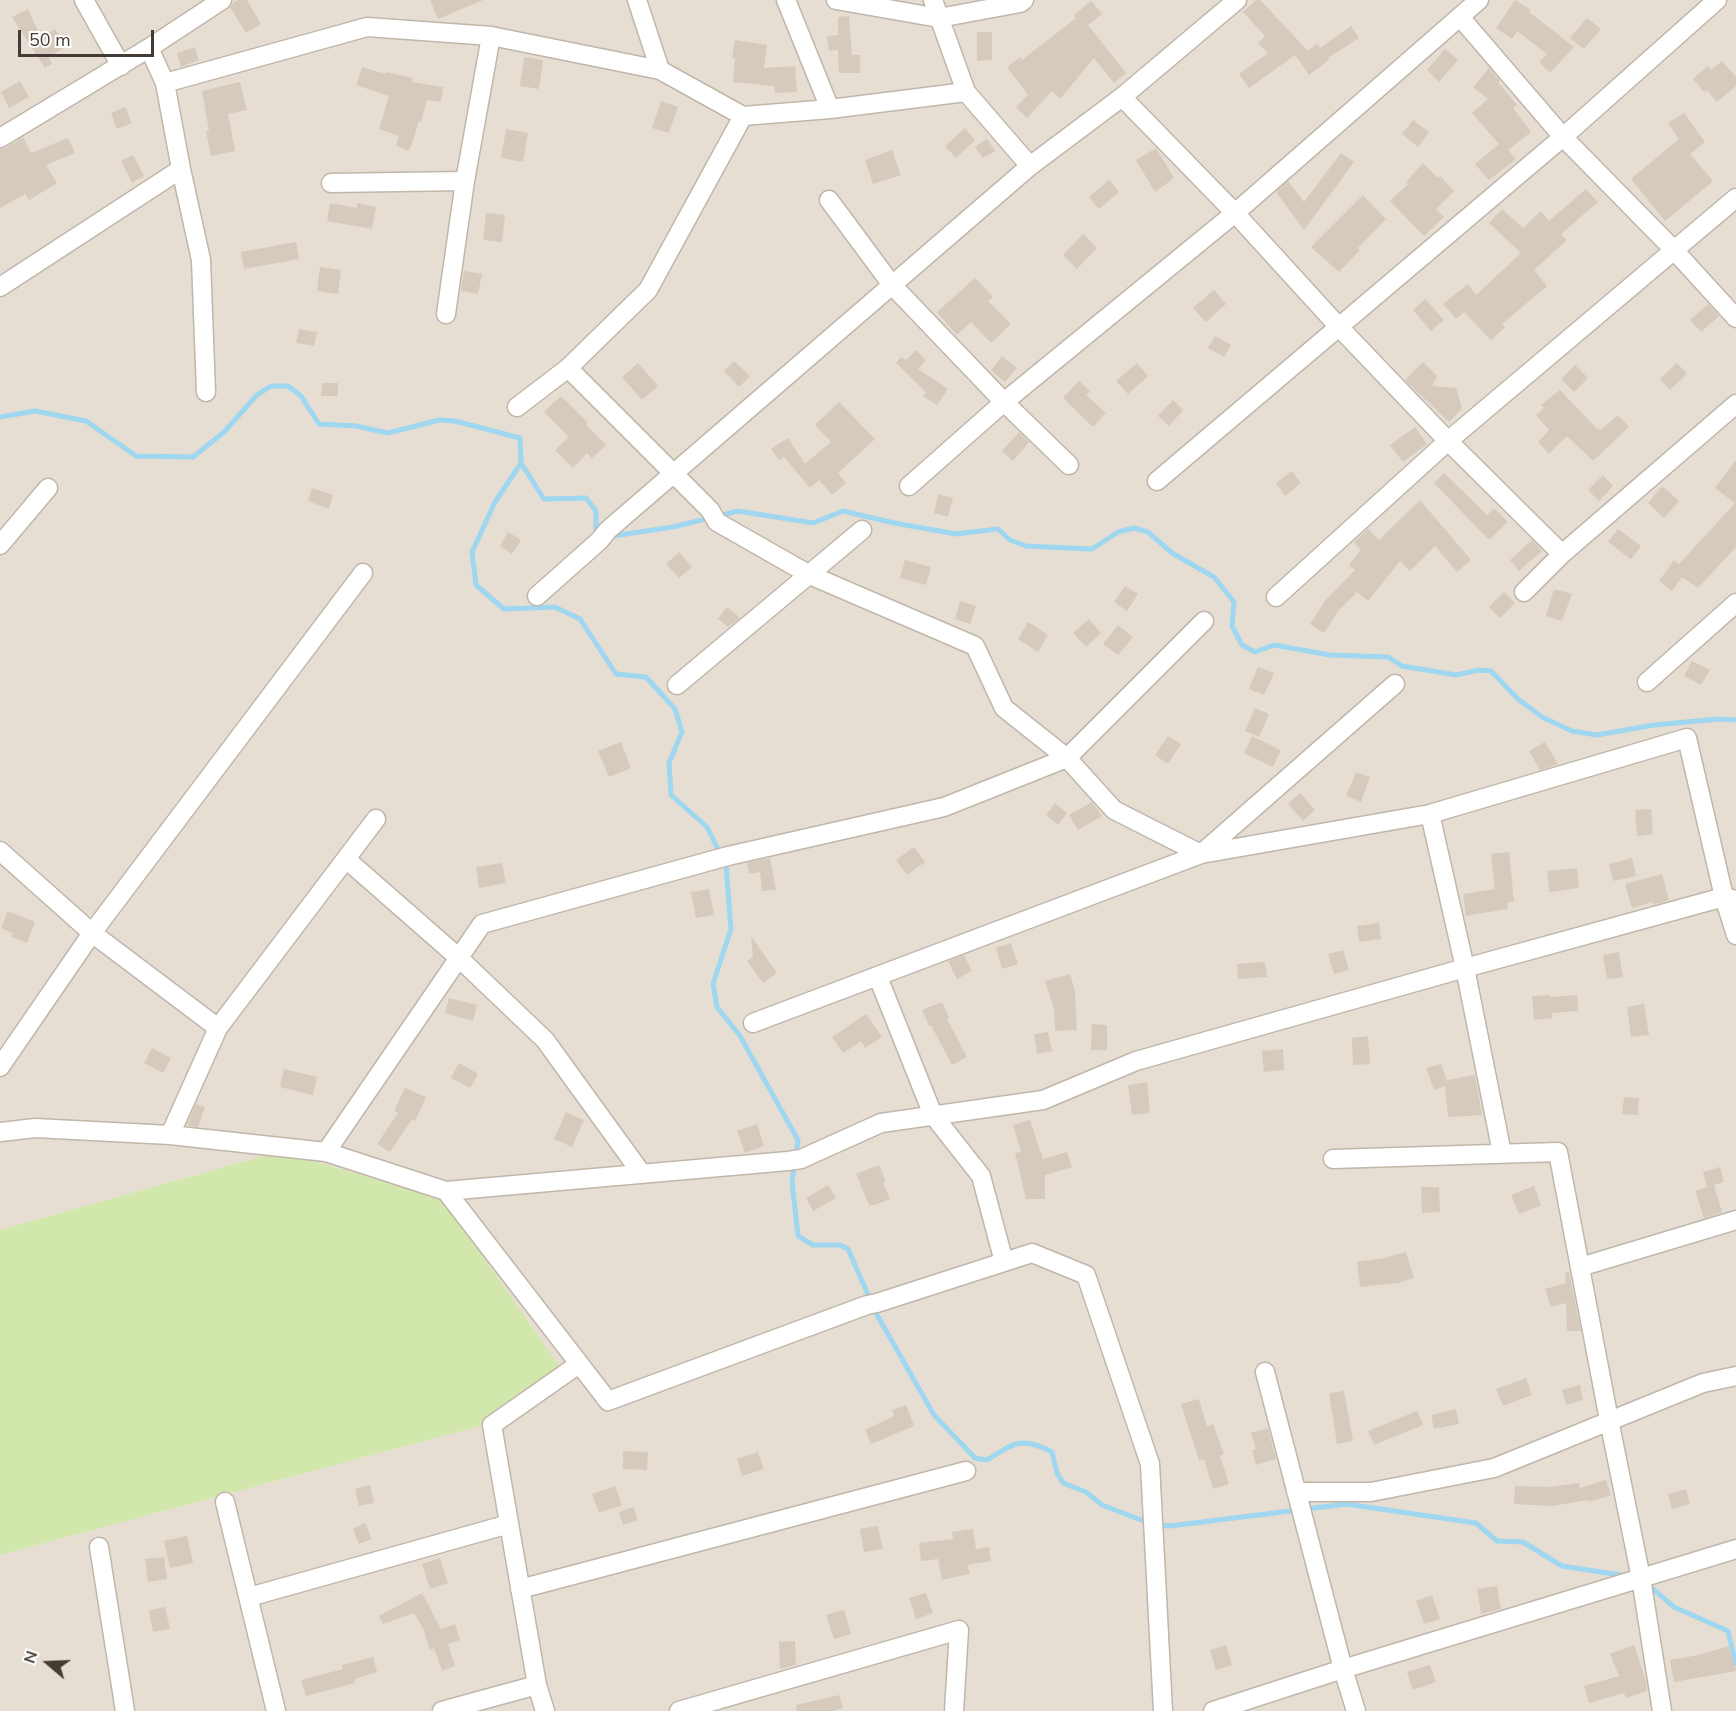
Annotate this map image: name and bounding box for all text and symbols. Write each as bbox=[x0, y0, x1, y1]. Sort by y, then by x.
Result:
scale bar bbox=[21, 18, 158, 56]
text: 50 m bbox=[29, 28, 71, 52]
north arrow bbox=[18, 1633, 78, 1693]
text: N bbox=[19, 1648, 43, 1666]

